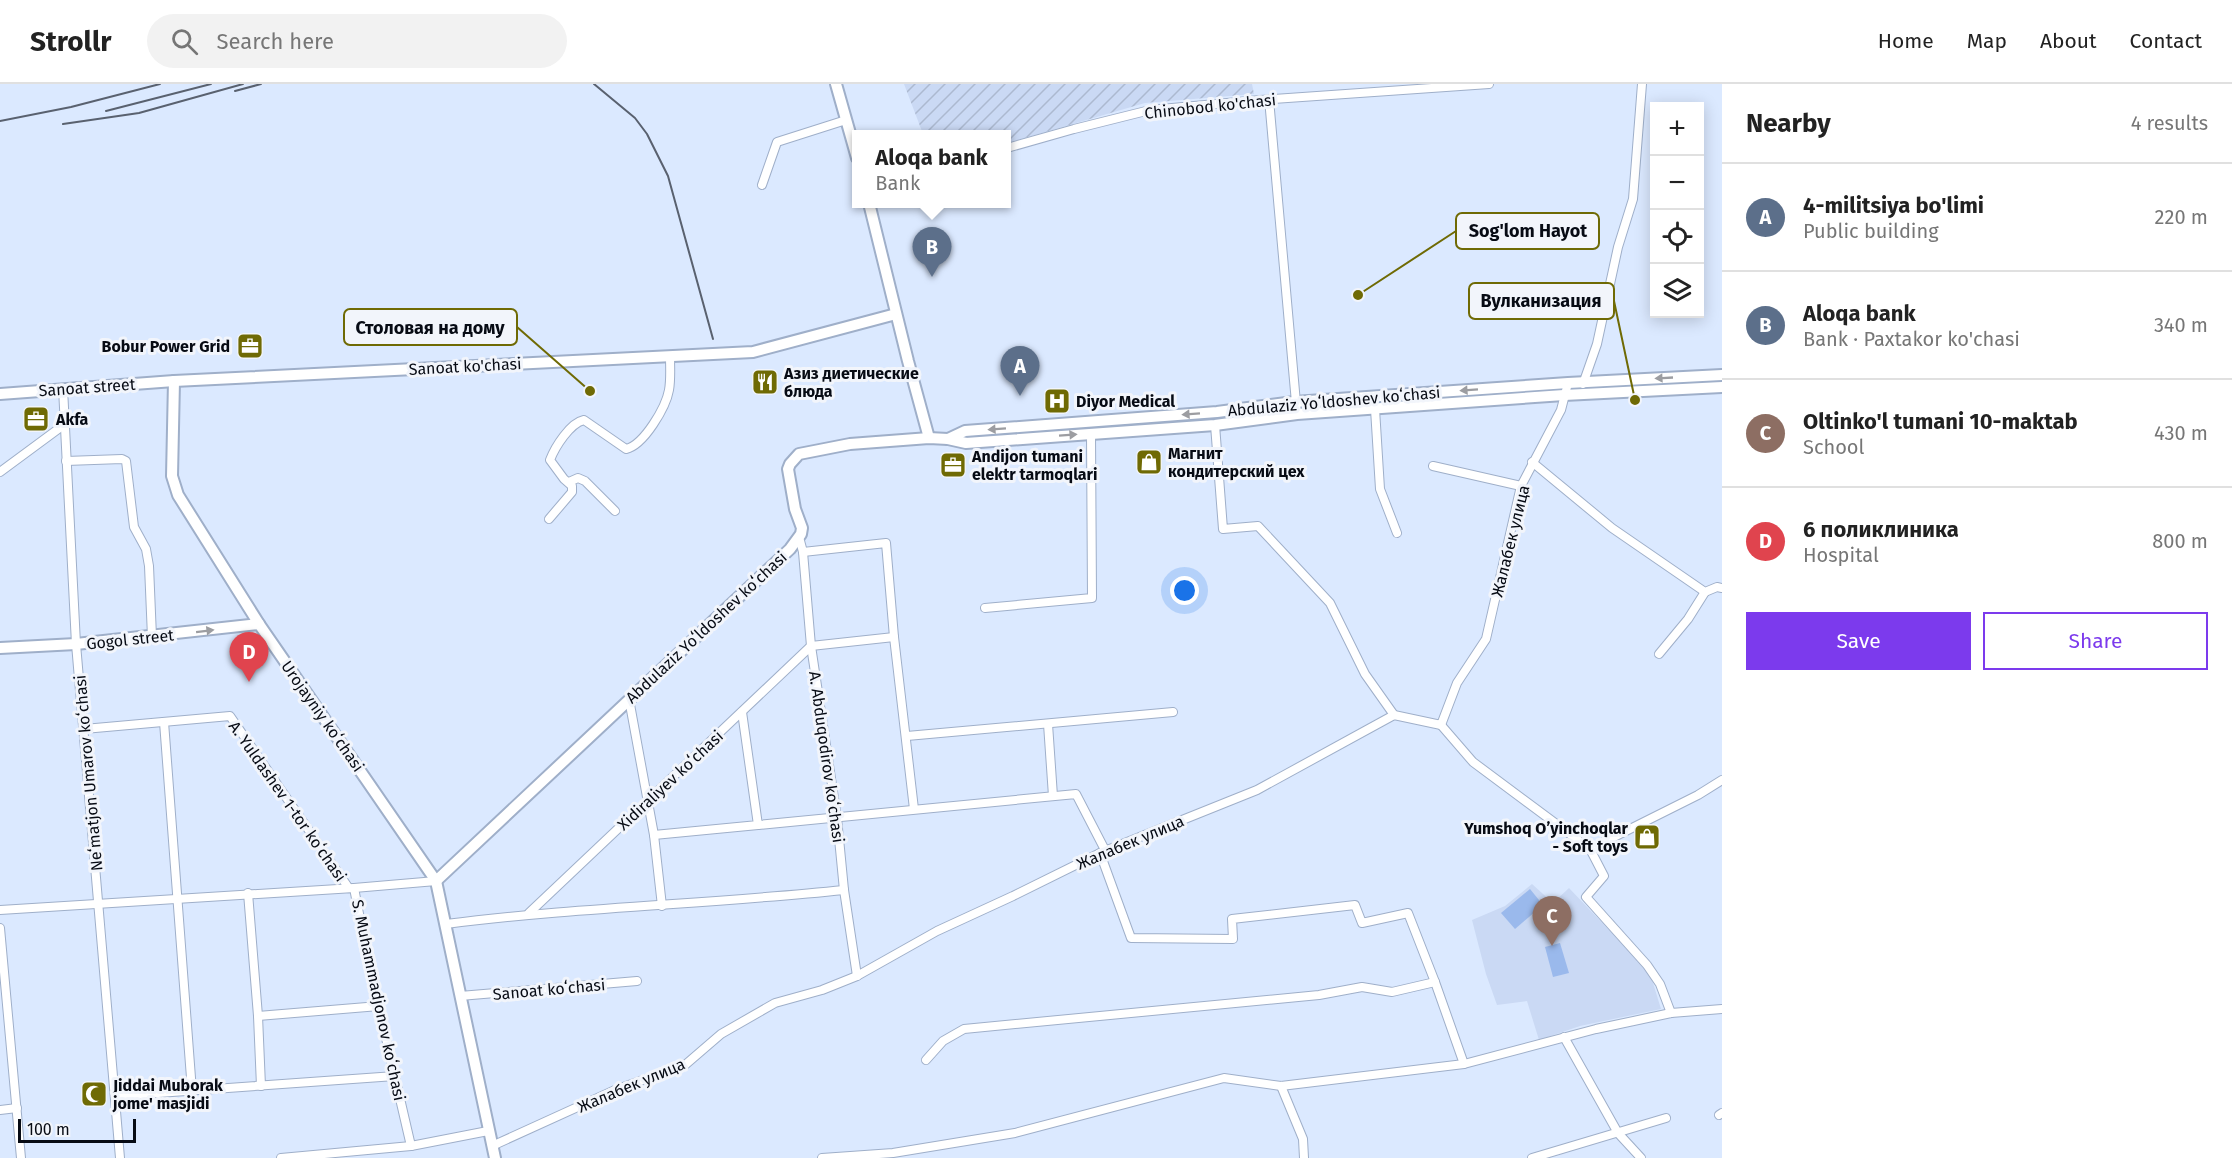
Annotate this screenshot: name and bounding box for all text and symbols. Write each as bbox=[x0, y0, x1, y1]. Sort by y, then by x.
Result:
search box bbox=[147, 14, 567, 68]
text: Strollr bbox=[30, 25, 111, 58]
icon: search bbox=[168, 25, 201, 58]
text: Search here bbox=[216, 28, 334, 55]
text: Home bbox=[1878, 28, 1934, 54]
text: Map bbox=[1967, 28, 2007, 54]
text: About bbox=[2040, 28, 2097, 54]
text: Contact bbox=[2130, 28, 2202, 54]
street label: Chinobod ko'chasi bbox=[1143, 90, 1277, 123]
map controls bbox=[1650, 102, 1704, 318]
button: + bbox=[1650, 102, 1704, 156]
text: Nearby bbox=[1746, 108, 1831, 139]
text: 4 results bbox=[2131, 111, 2208, 135]
popup bbox=[852, 130, 1011, 208]
text: Aloqa bank bbox=[875, 144, 988, 171]
button: − bbox=[1650, 156, 1704, 210]
text: Bank bbox=[875, 171, 920, 195]
text: 4-militsiya bo'limi bbox=[1803, 192, 1984, 219]
text: A bbox=[1760, 205, 1771, 229]
text: 220 m bbox=[2155, 205, 2208, 229]
button: locate bbox=[1650, 210, 1704, 264]
callout: Sog'lom Hayot bbox=[1456, 213, 1599, 249]
text: Public building bbox=[1803, 219, 1939, 243]
text: Sog'lom Hayot bbox=[1469, 220, 1588, 242]
pin: B bbox=[912, 228, 952, 277]
button: layers bbox=[1650, 264, 1704, 318]
callout: Вулканизация bbox=[1469, 283, 1614, 319]
text: Вулканизация bbox=[1480, 290, 1602, 312]
text: Aloqa bank bbox=[1803, 300, 1916, 327]
callout: Столовая на дому bbox=[344, 309, 517, 345]
text: B bbox=[1759, 313, 1772, 337]
text: 340 m bbox=[2154, 313, 2208, 337]
text: Столовая на дому bbox=[355, 317, 505, 339]
text: Bank · Paxtakor ko'chasi bbox=[1803, 327, 2020, 351]
office icon: Bobur Power Grid bbox=[235, 331, 265, 361]
place label: Bobur Power Grid bbox=[102, 337, 230, 356]
pin: A bbox=[1000, 346, 1040, 396]
street label: Sanoat ko'chasi bbox=[408, 354, 522, 379]
place label: Азиз диетические блюда bbox=[783, 364, 919, 401]
restaurant icon: Азиз диетические блюда bbox=[750, 367, 780, 397]
one-way arrow bbox=[1654, 373, 1673, 383]
street label: Sanoat street bbox=[38, 375, 136, 400]
street label: Abdulaziz Yoʻldoshev koʻchasi bbox=[1227, 383, 1441, 420]
one-way arrow bbox=[1459, 385, 1478, 394]
hospital icon: Diyor Medical bbox=[1042, 386, 1072, 416]
place label: Diyor Medical bbox=[1076, 392, 1175, 411]
office icon: Akfa bbox=[21, 404, 51, 434]
text: Oltinko'l tumani 10-maktab bbox=[1803, 408, 2078, 435]
one-way arrow bbox=[1182, 409, 1201, 419]
place label: Akfa bbox=[55, 410, 89, 429]
text: C bbox=[1760, 421, 1771, 445]
text: 430 m bbox=[2154, 421, 2208, 445]
one-way arrow bbox=[987, 424, 1006, 433]
one-way arrow bbox=[1059, 431, 1078, 440]
text: School bbox=[1803, 435, 1864, 459]
place label: Магнит кондитерский цех bbox=[1168, 444, 1305, 481]
place label: Andijon tumani elektr tarmoqlari bbox=[971, 447, 1098, 484]
shop icon: Магнит кондитерский цех bbox=[1134, 447, 1164, 477]
office icon: Andijon tumani elektr tarmoqlari bbox=[938, 450, 968, 480]
street label: Жалабек улица bbox=[1487, 483, 1534, 599]
text: 6 поликлиника bbox=[1803, 516, 1959, 543]
text: D bbox=[1759, 529, 1772, 553]
text: 800 m bbox=[2152, 529, 2208, 553]
text: Hospital bbox=[1803, 543, 1879, 567]
street label: Abdulaziz Yoʻldoshev koʻchasi bbox=[622, 548, 791, 707]
your location bbox=[1170, 576, 1199, 605]
button: Save bbox=[1746, 612, 1971, 670]
button: Share bbox=[1983, 612, 2208, 670]
street label: Gogol street bbox=[85, 625, 175, 654]
one-way arrow bbox=[195, 626, 214, 635]
pin: D bbox=[230, 632, 268, 682]
street label: Urоjayniy koʻchasi bbox=[277, 657, 368, 775]
street label: A. Abduqodirov koʻchasi bbox=[805, 670, 848, 844]
street label: Neʻmatjon Umarov koʻchasi bbox=[70, 674, 107, 872]
street label: A. Yuldashev 1-tor koʻchasi bbox=[225, 717, 350, 885]
street label: Xidiraliyev koʻchasi bbox=[614, 727, 727, 834]
street label: Жалабек улица bbox=[1074, 811, 1187, 874]
place label: Yumshoq O’yinchoqlar - Soft toys bbox=[1463, 819, 1629, 856]
shop icon: Yumshoq O’yinchoqlar - Soft toys bbox=[1632, 822, 1662, 852]
pin: C bbox=[1532, 896, 1572, 946]
street label: S. Muhammadjonov koʻchasi bbox=[348, 898, 409, 1102]
street label: Sanoat koʻchasi bbox=[492, 975, 606, 1004]
street label: Жалабек улица bbox=[575, 1054, 688, 1117]
place label: Jiddai Muborak jome' masjidi bbox=[112, 1076, 223, 1113]
mosque icon: Jiddai Muborak jome' masjidi bbox=[79, 1079, 109, 1109]
scale bar bbox=[18, 1116, 136, 1144]
text: 100 m bbox=[27, 1120, 70, 1139]

